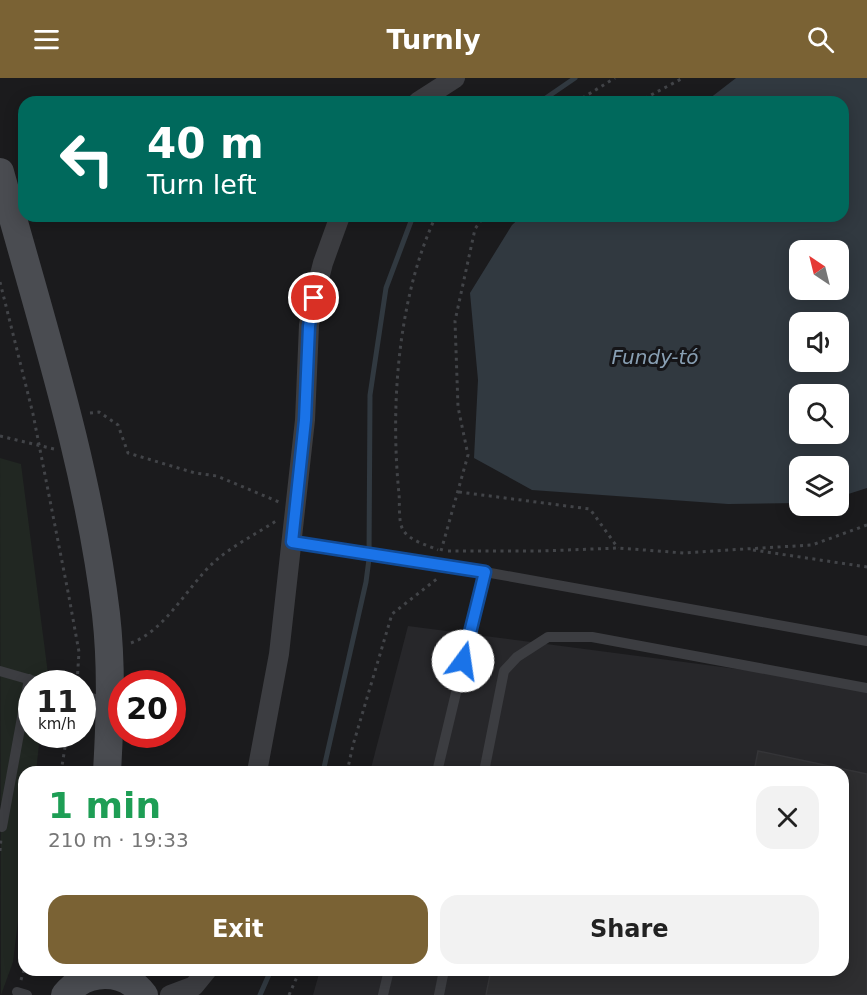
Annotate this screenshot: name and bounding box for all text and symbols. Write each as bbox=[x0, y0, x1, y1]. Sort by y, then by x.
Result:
icon: menu bbox=[30, 23, 63, 56]
icon: search bbox=[804, 23, 837, 56]
text: Turnly bbox=[386, 24, 481, 55]
text: 40 m bbox=[147, 119, 264, 168]
icon: left bbox=[48, 120, 126, 198]
text: Turn left bbox=[147, 169, 257, 200]
north arrow bbox=[789, 240, 849, 300]
map controls bbox=[789, 240, 849, 516]
pin bbox=[288, 272, 339, 323]
icon: arrive bbox=[297, 281, 330, 314]
button: sound bbox=[789, 312, 849, 372]
water label: Fundy-tó bbox=[611, 345, 699, 369]
button: search bbox=[789, 384, 849, 444]
button: layers bbox=[789, 456, 849, 516]
position arrow bbox=[431, 629, 495, 693]
speed limit sign: 20 bbox=[108, 670, 186, 748]
text: 11 bbox=[36, 684, 78, 719]
text: km/h bbox=[38, 715, 76, 733]
text: 1 min bbox=[48, 785, 161, 826]
button: close bbox=[756, 786, 819, 849]
text: 210 m · 19:33 bbox=[48, 828, 189, 852]
button: Exit bbox=[48, 895, 428, 964]
button: Share bbox=[440, 895, 819, 964]

